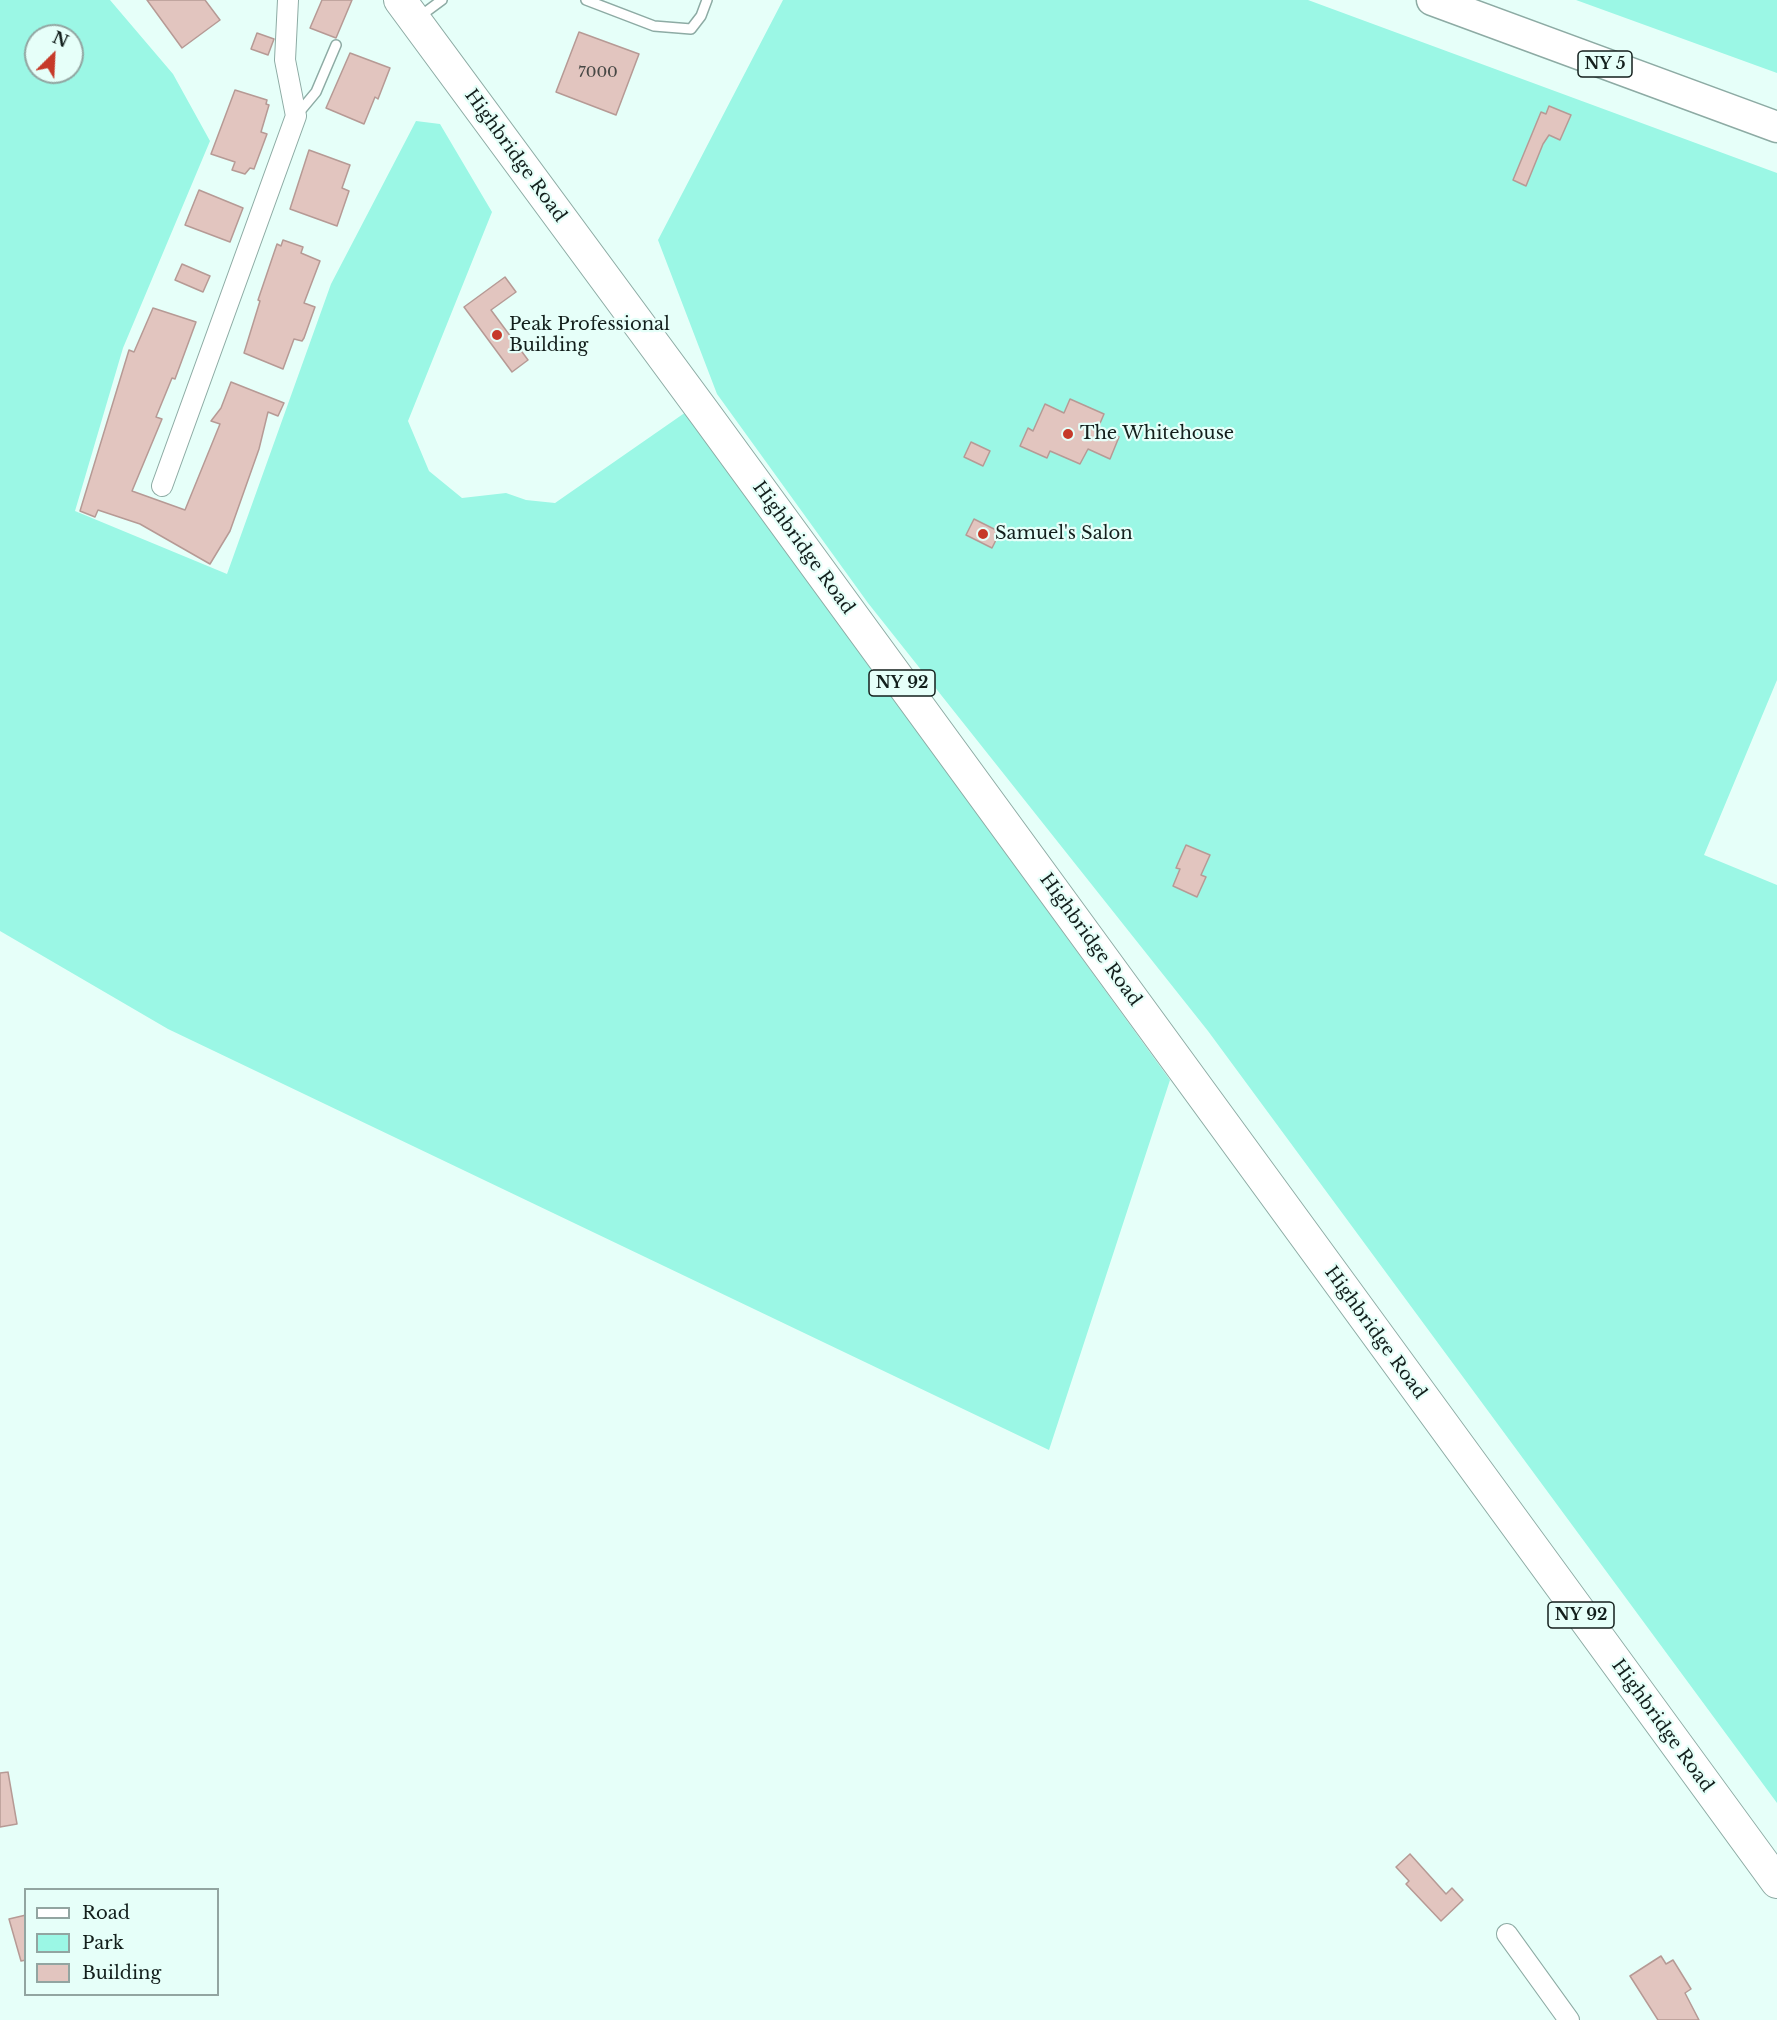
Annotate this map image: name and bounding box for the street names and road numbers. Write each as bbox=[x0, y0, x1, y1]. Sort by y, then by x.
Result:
road number: NY 5 bbox=[1578, 51, 1632, 77]
street label: Highbridge Road bbox=[460, 85, 570, 227]
street label: Highbridge Road bbox=[748, 477, 858, 619]
road number: NY 92 bbox=[869, 670, 935, 696]
street label: Highbridge Road bbox=[1035, 869, 1145, 1011]
street label: Highbridge Road bbox=[1320, 1262, 1430, 1404]
road number: NY 92 bbox=[1548, 1602, 1614, 1628]
street label: Highbridge Road bbox=[1607, 1655, 1717, 1797]

